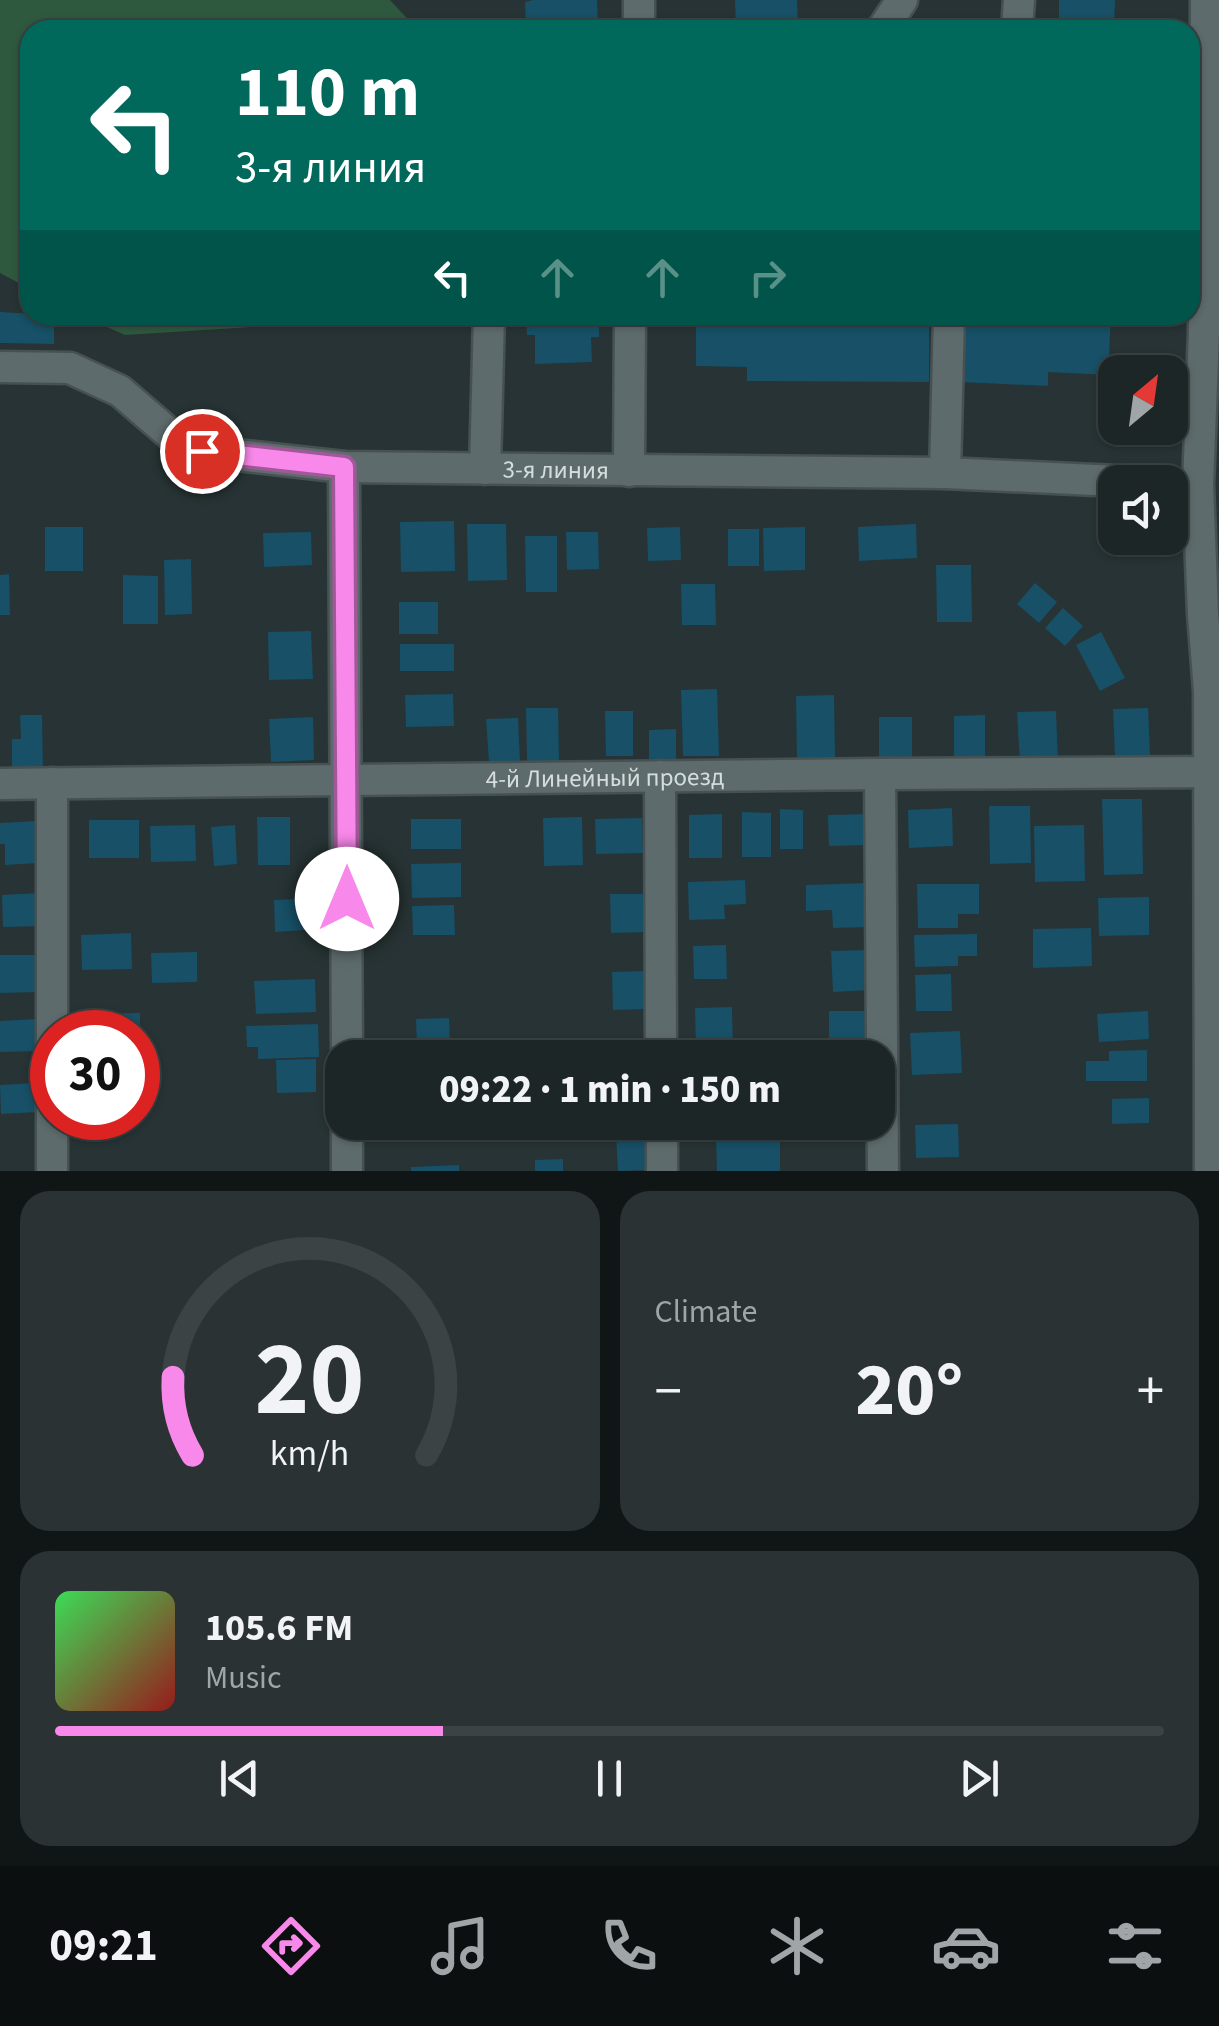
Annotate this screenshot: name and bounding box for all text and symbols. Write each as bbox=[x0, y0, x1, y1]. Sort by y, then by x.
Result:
text: 110 m bbox=[235, 43, 420, 143]
icon: left bbox=[70, 60, 200, 190]
text: 3-я линия bbox=[235, 136, 426, 200]
icon: left bbox=[425, 250, 480, 305]
icon: ahead bbox=[530, 250, 585, 305]
icon: ahead bbox=[635, 250, 690, 305]
icon: right bbox=[740, 250, 795, 305]
north arrow bbox=[1098, 355, 1188, 445]
map controls bbox=[1098, 355, 1188, 555]
pin bbox=[160, 409, 245, 494]
icon: arrive bbox=[175, 424, 230, 479]
street label: 3-я линия bbox=[502, 452, 609, 489]
button: sound bbox=[1098, 465, 1188, 555]
street label: 4-й Линейный проезд bbox=[486, 759, 724, 797]
position arrow bbox=[295, 847, 399, 951]
speed limit sign: 30 bbox=[30, 1010, 160, 1140]
text: 09:22 · 1 min · 150 m bbox=[439, 1063, 781, 1117]
text: Climate bbox=[655, 1289, 757, 1335]
text: 20 bbox=[255, 1307, 365, 1455]
text: 20° bbox=[855, 1337, 963, 1444]
text: − bbox=[655, 1353, 682, 1431]
text: + bbox=[1137, 1353, 1164, 1431]
text: km/h bbox=[270, 1428, 349, 1479]
text: 105.6 FM bbox=[205, 1601, 353, 1655]
text: Music bbox=[205, 1655, 282, 1701]
icon: previous bbox=[212, 1751, 267, 1806]
icon: pause bbox=[582, 1751, 637, 1806]
icon: next bbox=[952, 1751, 1007, 1806]
icon: directions bbox=[256, 1911, 326, 1981]
icon: music bbox=[425, 1911, 495, 1981]
icon: phone bbox=[594, 1911, 664, 1981]
icon: climate bbox=[762, 1911, 832, 1981]
icon: car bbox=[931, 1911, 1001, 1981]
icon: filters bbox=[1100, 1911, 1170, 1981]
text: 09:21 bbox=[49, 1914, 158, 1978]

